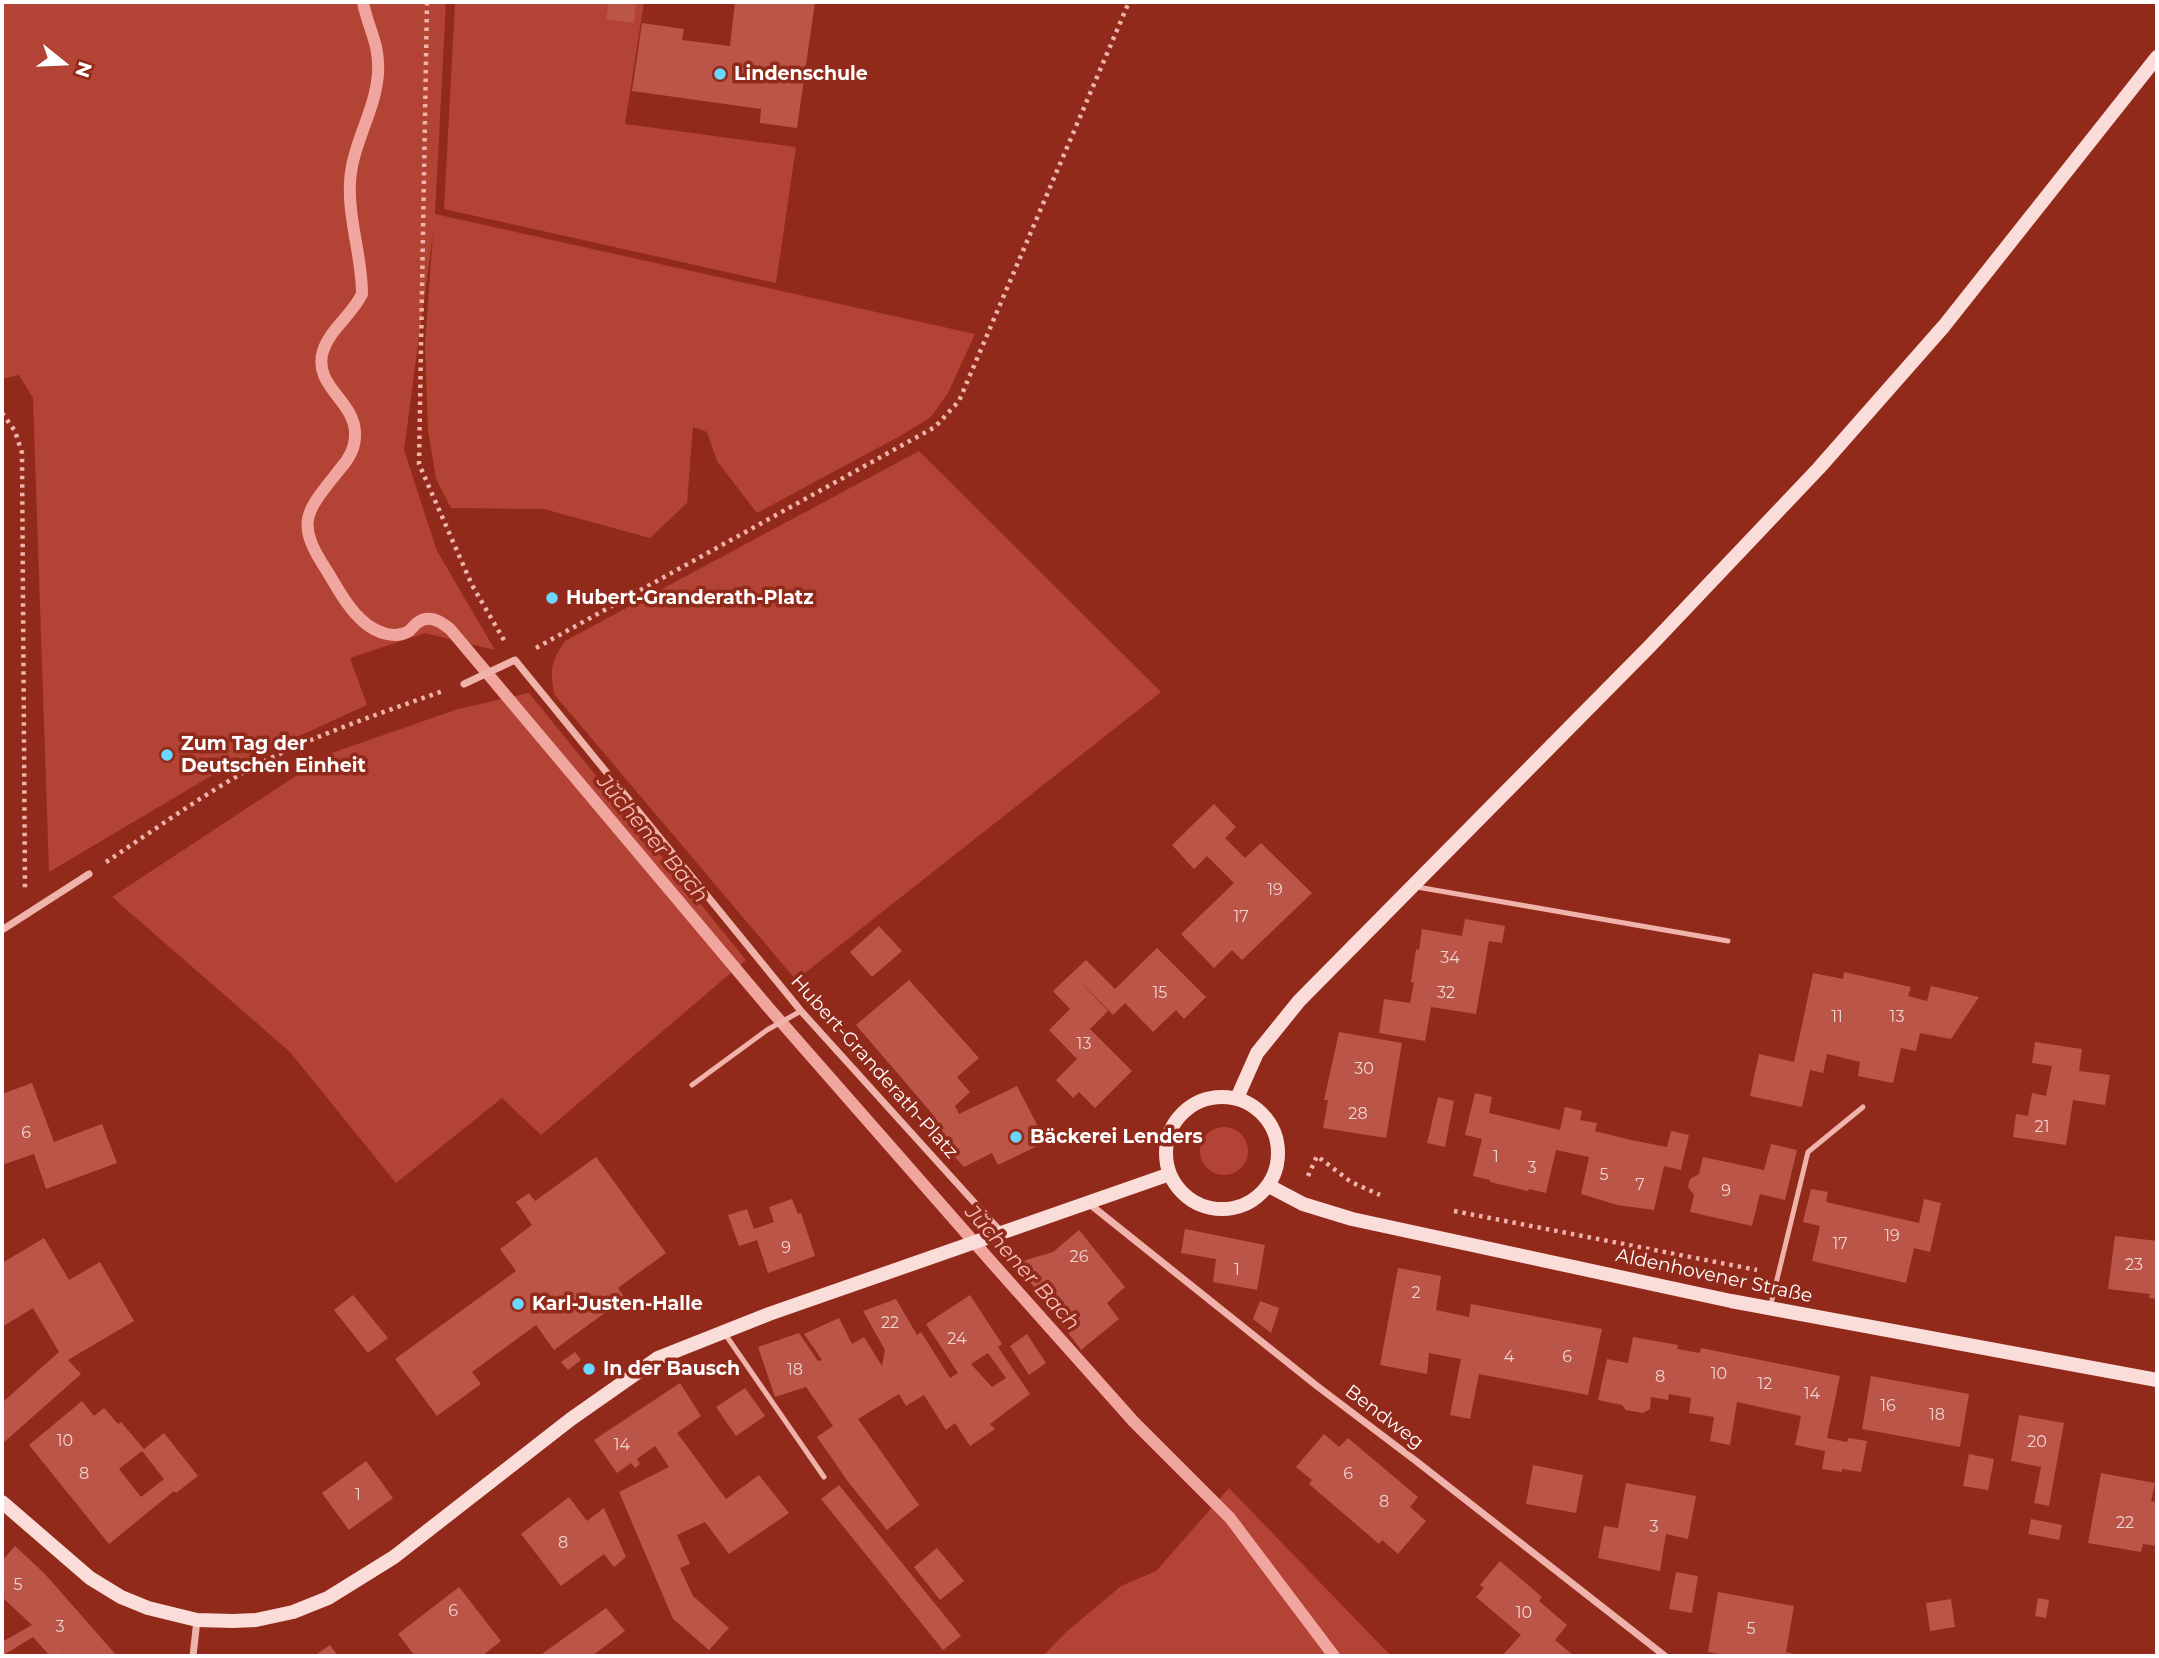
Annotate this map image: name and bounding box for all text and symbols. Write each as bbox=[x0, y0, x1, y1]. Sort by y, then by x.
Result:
north arrow bbox=[28, 28, 98, 98]
text: N bbox=[70, 59, 97, 80]
place label: Lindenschule bbox=[734, 63, 868, 85]
marker: Lindenschule bbox=[712, 66, 728, 82]
place label: Hubert-Granderath-Platz bbox=[566, 587, 813, 609]
marker: Hubert-Granderath-Platz bbox=[544, 590, 560, 606]
place label: Zum Tag der Deutschen Einheit bbox=[181, 733, 366, 777]
marker: Zum Tag der Deutschen Einheit bbox=[159, 747, 175, 763]
water label: Jüchener Bach bbox=[591, 770, 713, 908]
house number: 19 bbox=[1267, 880, 1283, 900]
house number: 17 bbox=[1233, 907, 1249, 927]
house number: 34 bbox=[1440, 948, 1460, 968]
street label: Hubert-Granderath-Platz bbox=[786, 971, 962, 1163]
house number: 15 bbox=[1153, 983, 1167, 1003]
house number: 32 bbox=[1437, 983, 1455, 1003]
house number: 11 bbox=[1831, 1007, 1843, 1027]
house number: 13 bbox=[1890, 1007, 1904, 1027]
house number: 13 bbox=[1077, 1034, 1091, 1054]
house number: 30 bbox=[1354, 1059, 1374, 1079]
house number: 28 bbox=[1348, 1104, 1368, 1124]
house number: 21 bbox=[2035, 1117, 2049, 1137]
house number: 6 bbox=[21, 1123, 31, 1143]
place label: Bäckerei Lenders bbox=[1030, 1126, 1203, 1148]
marker: Bäckerei Lenders bbox=[1008, 1129, 1024, 1145]
house number: 1 bbox=[1493, 1147, 1499, 1167]
house number: 3 bbox=[1527, 1158, 1537, 1178]
house number: 5 bbox=[1599, 1165, 1609, 1185]
house number: 7 bbox=[1635, 1175, 1645, 1195]
house number: 9 bbox=[1721, 1181, 1731, 1201]
water label: Jüchener Bach bbox=[959, 1200, 1085, 1336]
house number: 19 bbox=[1884, 1226, 1900, 1246]
house number: 17 bbox=[1832, 1234, 1848, 1254]
house number: 9 bbox=[781, 1238, 791, 1258]
street label: Aldenhovener Straße bbox=[1614, 1244, 1814, 1308]
house number: 26 bbox=[1070, 1247, 1088, 1267]
house number: 23 bbox=[2125, 1255, 2143, 1275]
house number: 1 bbox=[1234, 1260, 1240, 1280]
house number: 2 bbox=[1411, 1283, 1421, 1303]
place label: Karl-Justen-Halle bbox=[532, 1293, 703, 1315]
marker: Karl-Justen-Halle bbox=[510, 1296, 526, 1312]
house number: 22 bbox=[881, 1313, 899, 1333]
house number: 24 bbox=[947, 1329, 967, 1349]
house number: 4 bbox=[1504, 1347, 1514, 1367]
house number: 6 bbox=[1562, 1347, 1572, 1367]
place label: In der Bausch bbox=[603, 1358, 740, 1380]
house number: 18 bbox=[787, 1360, 803, 1380]
marker: In der Bausch bbox=[581, 1361, 597, 1377]
house number: 10 bbox=[1711, 1364, 1727, 1384]
house number: 8 bbox=[1655, 1367, 1665, 1387]
house number: 12 bbox=[1758, 1374, 1772, 1394]
street label: Bendweg bbox=[1340, 1380, 1428, 1454]
house number: 14 bbox=[1804, 1384, 1820, 1404]
house number: 16 bbox=[1880, 1396, 1896, 1416]
house number: 18 bbox=[1929, 1405, 1945, 1425]
house number: 10 bbox=[57, 1431, 73, 1451]
house number: 20 bbox=[2027, 1432, 2047, 1452]
house number: 14 bbox=[614, 1435, 630, 1455]
house number: 8 bbox=[79, 1464, 89, 1484]
house number: 6 bbox=[1343, 1464, 1353, 1484]
house number: 1 bbox=[355, 1485, 361, 1505]
house number: 8 bbox=[1379, 1492, 1389, 1512]
house number: 22 bbox=[2116, 1513, 2134, 1533]
house number: 3 bbox=[1649, 1517, 1659, 1537]
house number: 8 bbox=[558, 1533, 568, 1553]
house number: 5 bbox=[13, 1575, 23, 1595]
house number: 6 bbox=[448, 1601, 458, 1621]
house number: 10 bbox=[1516, 1603, 1532, 1623]
house number: 3 bbox=[55, 1617, 65, 1637]
house number: 5 bbox=[1746, 1619, 1756, 1639]

